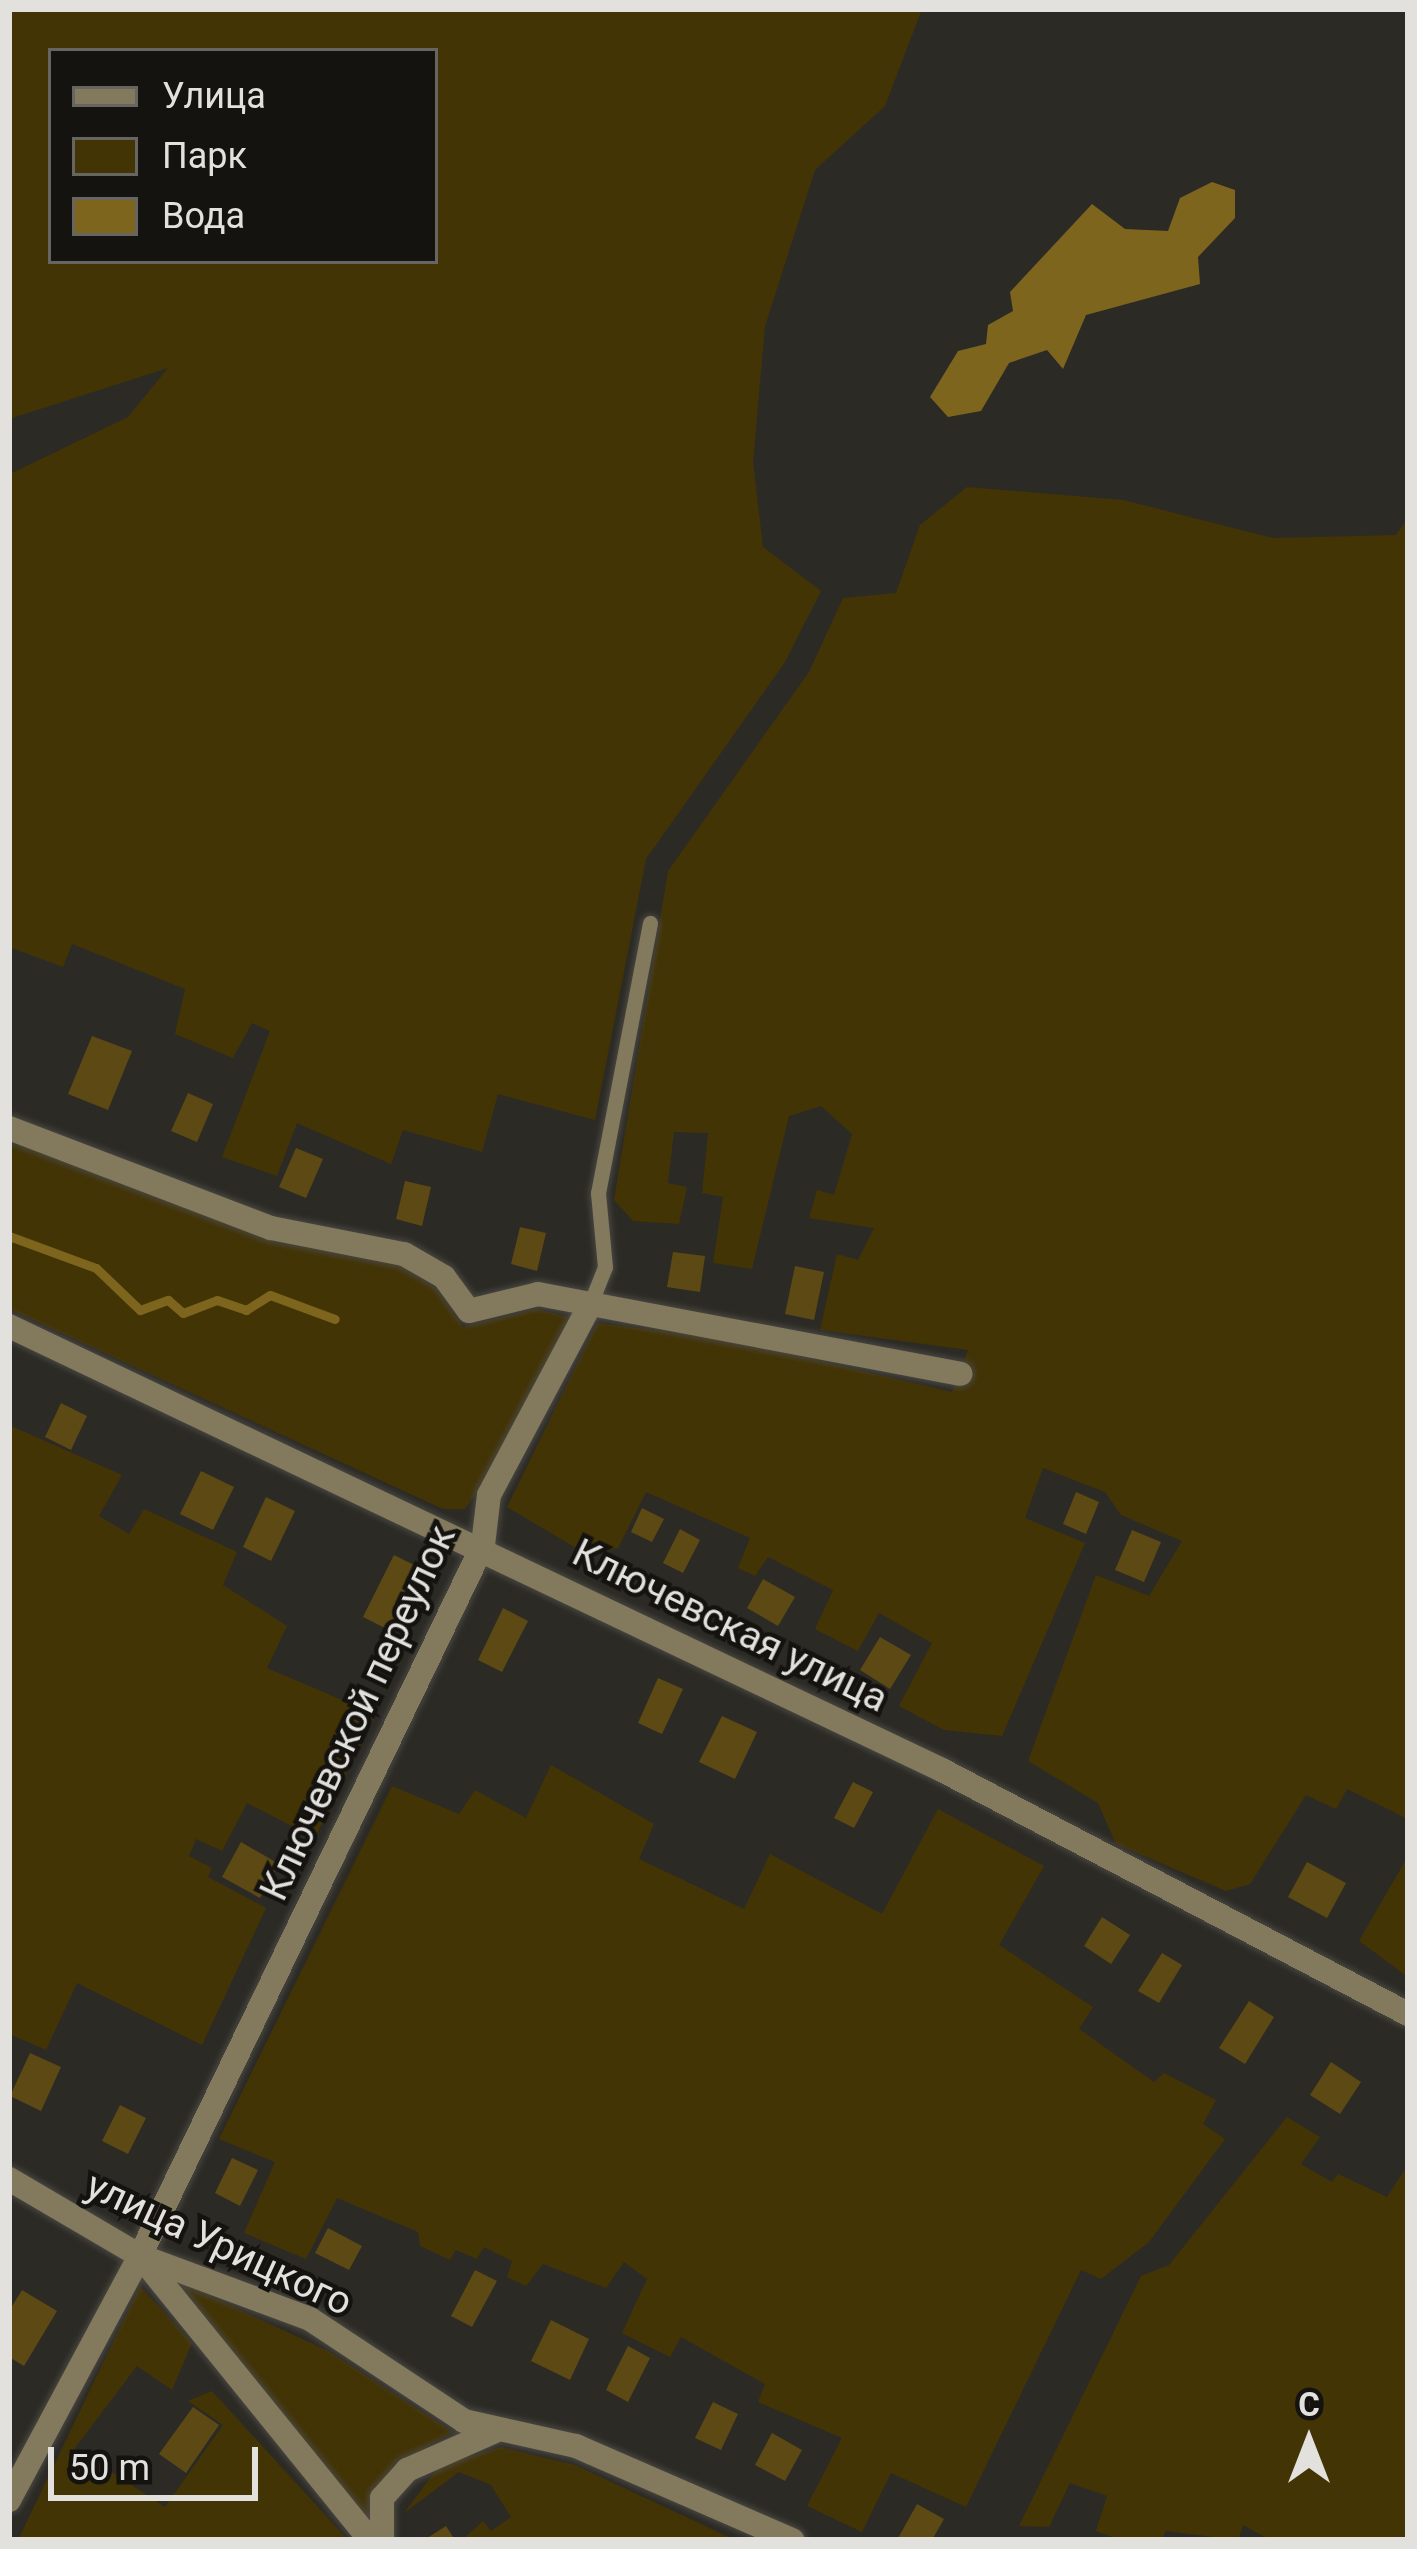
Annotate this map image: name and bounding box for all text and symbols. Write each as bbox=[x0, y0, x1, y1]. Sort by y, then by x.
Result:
legend bbox=[48, 48, 438, 264]
text: Улица bbox=[162, 75, 266, 117]
text: Парк bbox=[162, 135, 247, 177]
text: Вода bbox=[162, 195, 245, 237]
street label: Ключевской переулок bbox=[251, 1518, 465, 1908]
street label: Ключевская улица bbox=[565, 1529, 895, 1723]
street label: улица Урицкого bbox=[79, 2162, 359, 2326]
north arrow bbox=[1249, 2381, 1369, 2501]
text: С bbox=[1298, 2385, 1320, 2424]
scale bar bbox=[54, 2423, 264, 2497]
text: 50 m bbox=[69, 2447, 150, 2489]

